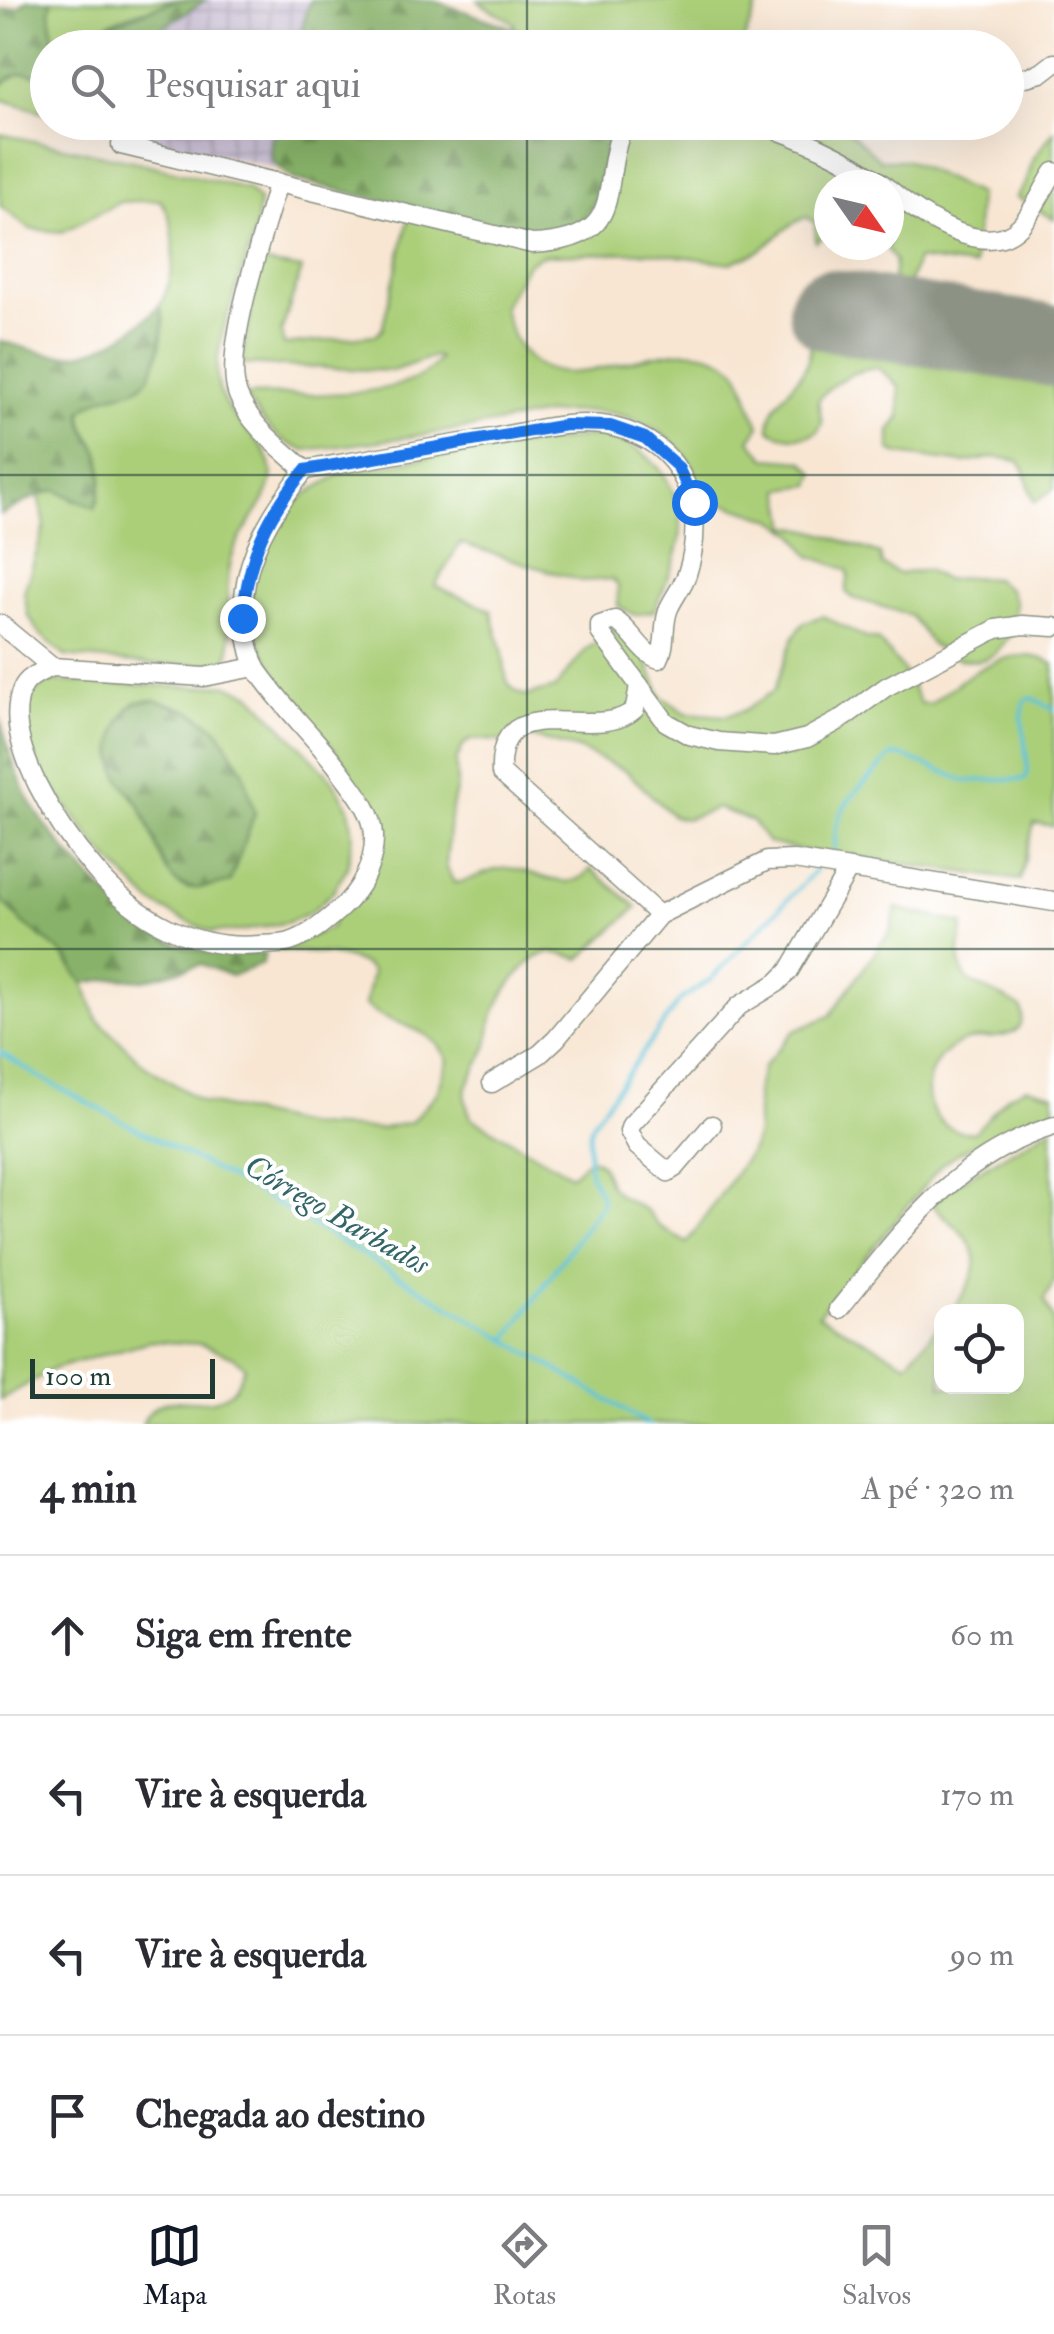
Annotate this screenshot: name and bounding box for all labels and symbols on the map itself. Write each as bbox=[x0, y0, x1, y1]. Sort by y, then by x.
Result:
north arrow bbox=[814, 170, 904, 260]
route start bbox=[672, 480, 718, 526]
route end bbox=[220, 596, 266, 642]
water label: Córrego Barbados bbox=[237, 1146, 438, 1285]
scale bar bbox=[30, 1354, 215, 1398]

